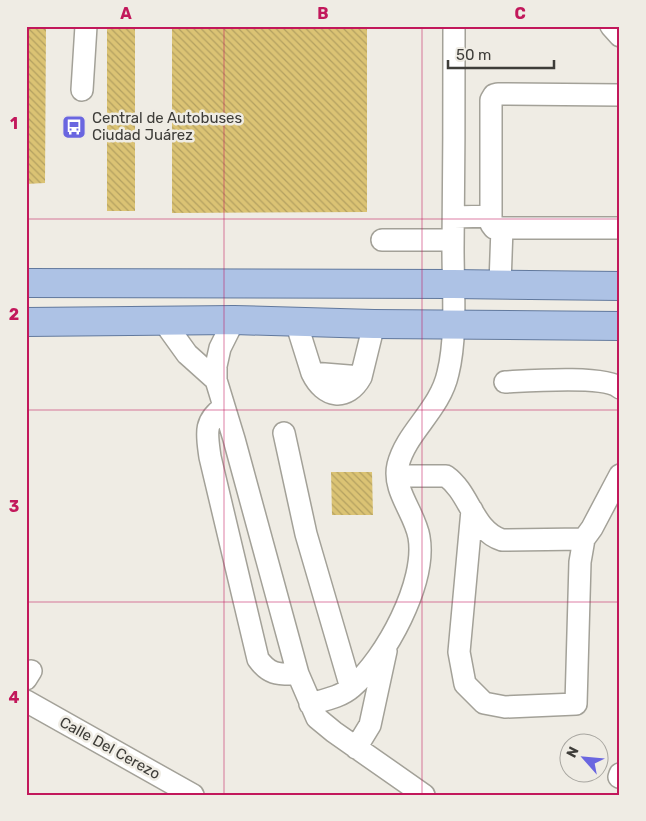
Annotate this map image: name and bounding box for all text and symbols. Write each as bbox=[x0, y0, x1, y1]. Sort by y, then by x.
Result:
text: A bbox=[120, 4, 132, 23]
text: B bbox=[317, 4, 329, 23]
text: C bbox=[514, 4, 526, 23]
scale bar bbox=[448, 38, 555, 70]
text: 50 m bbox=[456, 46, 491, 64]
place label: Central de Autobuses Ciudad Juárez bbox=[92, 109, 242, 144]
text: 1 bbox=[10, 114, 18, 133]
bus stop icon: Central de Autobuses Ciudad Juárez bbox=[61, 114, 87, 140]
text: 2 bbox=[9, 305, 19, 324]
text: 3 bbox=[9, 497, 19, 516]
text: 4 bbox=[9, 688, 20, 707]
street label: Calle Del Cerezo bbox=[57, 713, 163, 783]
north arrow bbox=[558, 734, 608, 784]
text: N bbox=[563, 744, 583, 761]

